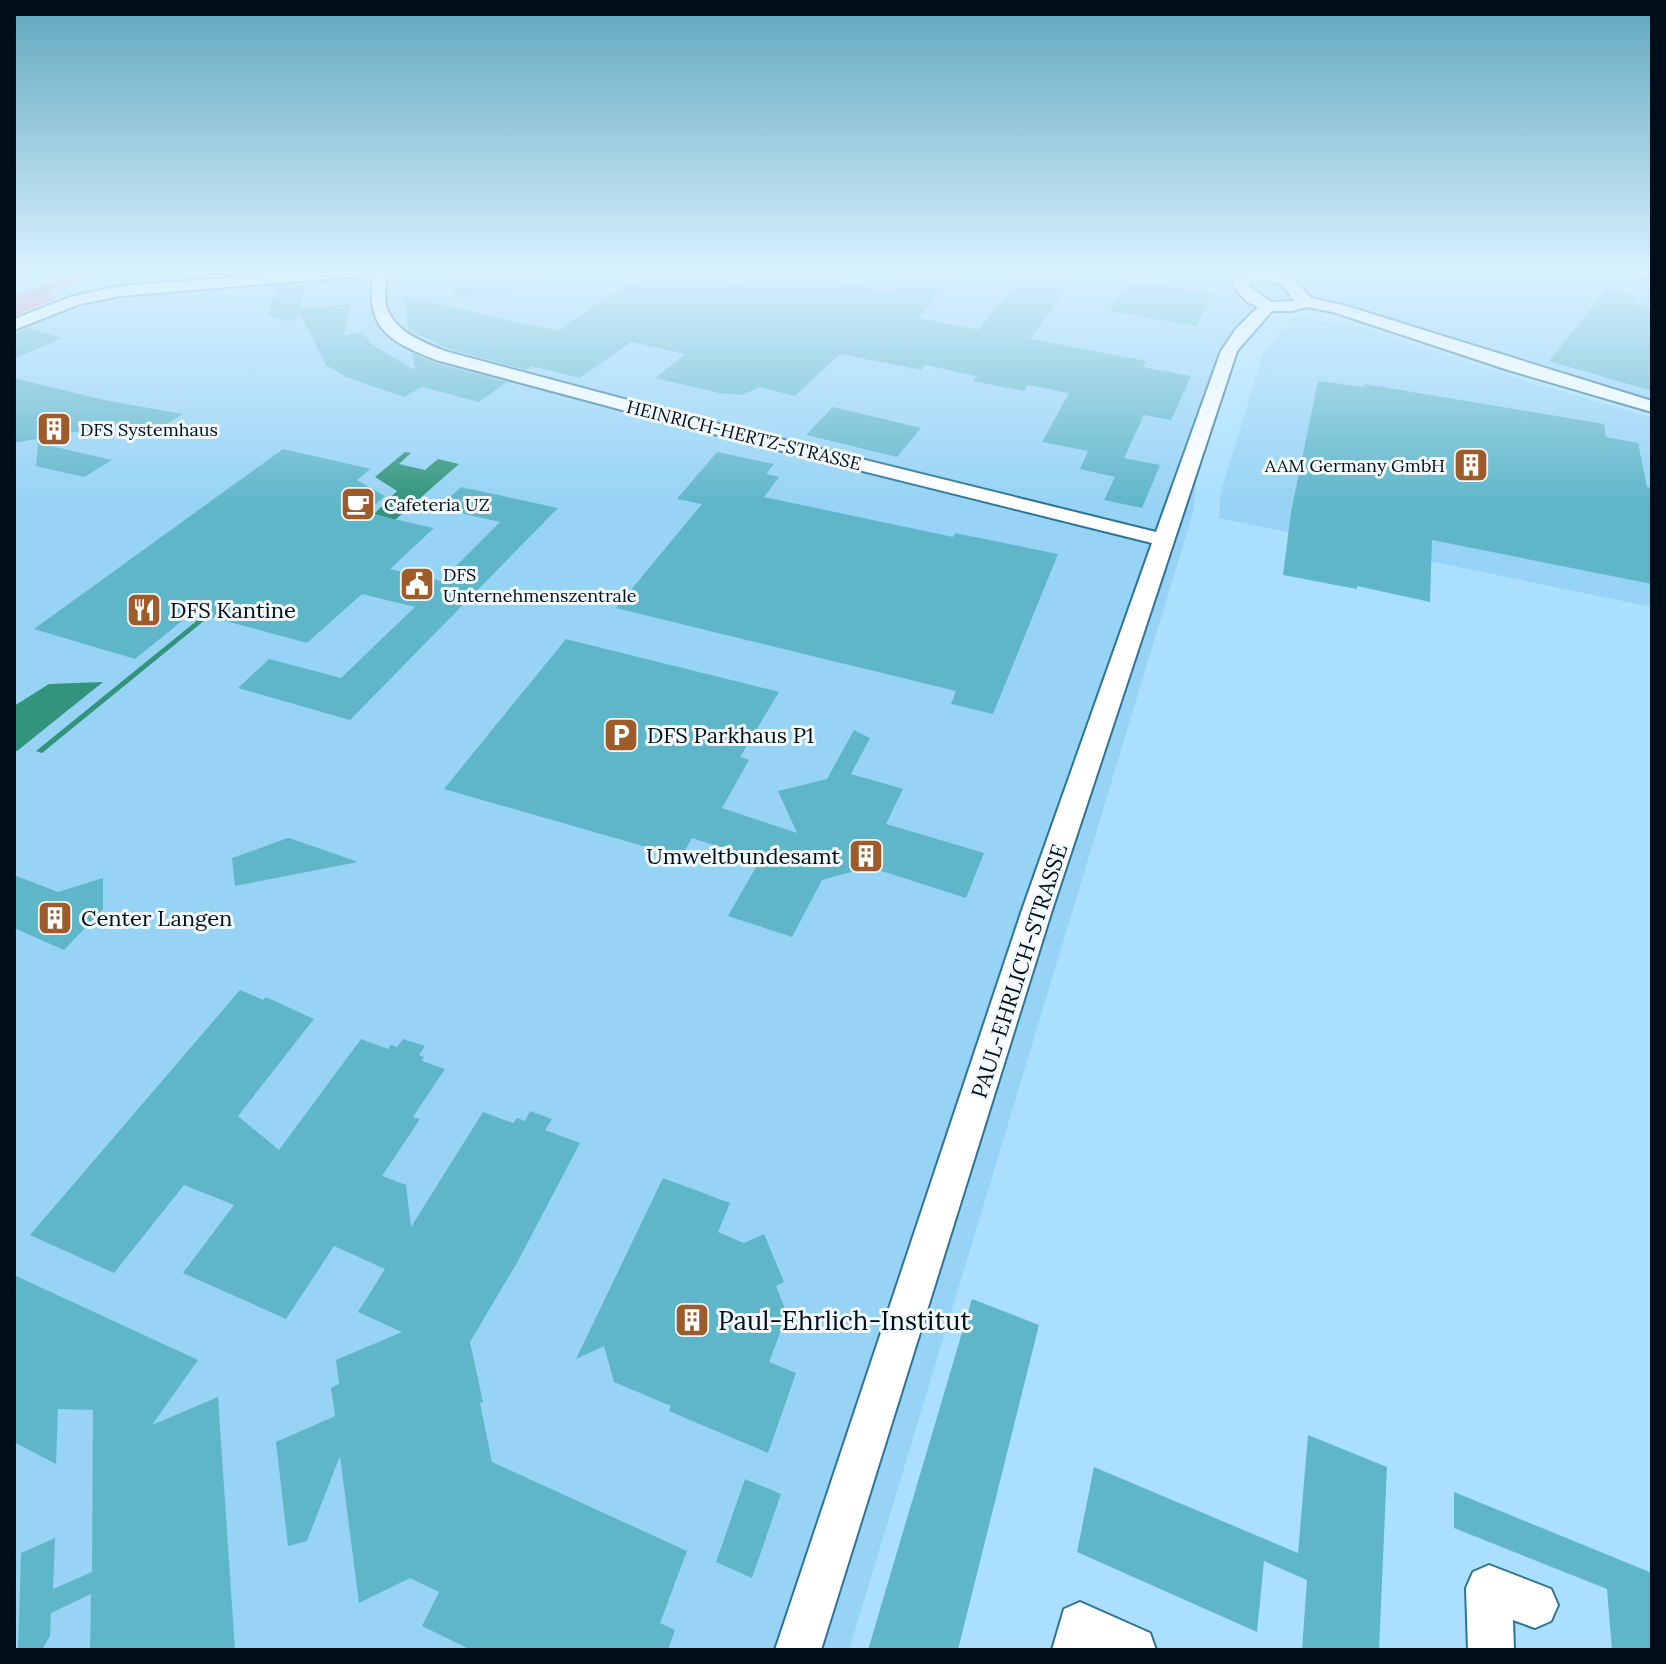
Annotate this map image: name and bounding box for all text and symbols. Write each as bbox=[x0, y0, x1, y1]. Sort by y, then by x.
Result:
street label: HEINRICH-HERTZ-STRASSE bbox=[624, 395, 864, 475]
building icon: DFS Systemhaus bbox=[35, 410, 73, 448]
place label: DFS Systemhaus bbox=[80, 418, 218, 441]
building icon: AAM Germany GmbH bbox=[1452, 446, 1490, 484]
place label: AAM Germany GmbH bbox=[1264, 454, 1445, 477]
cafe icon: Cafeteria UZ bbox=[339, 485, 377, 523]
place label: Cafeteria UZ bbox=[384, 493, 490, 516]
place label: DFS Unternehmenszentrale bbox=[443, 563, 637, 607]
public building icon: DFS Unternehmenszentrale bbox=[398, 565, 436, 603]
restaurant icon: DFS Kantine bbox=[125, 591, 163, 629]
place label: DFS Kantine bbox=[170, 596, 296, 624]
parking icon: DFS Parkhaus P1 bbox=[602, 716, 640, 754]
place label: DFS Parkhaus P1 bbox=[647, 721, 814, 749]
building icon: Umweltbundesamt bbox=[847, 837, 885, 875]
street label: PAUL-EHRLICH-STRASSE bbox=[965, 840, 1073, 1102]
place label: Umweltbundesamt bbox=[646, 842, 840, 870]
building icon: Center Langen bbox=[36, 899, 74, 937]
place label: Center Langen bbox=[81, 904, 232, 932]
building icon: Paul-Ehrlich-Institut bbox=[673, 1301, 711, 1339]
place label: Paul-Ehrlich-Institut bbox=[718, 1304, 970, 1337]

